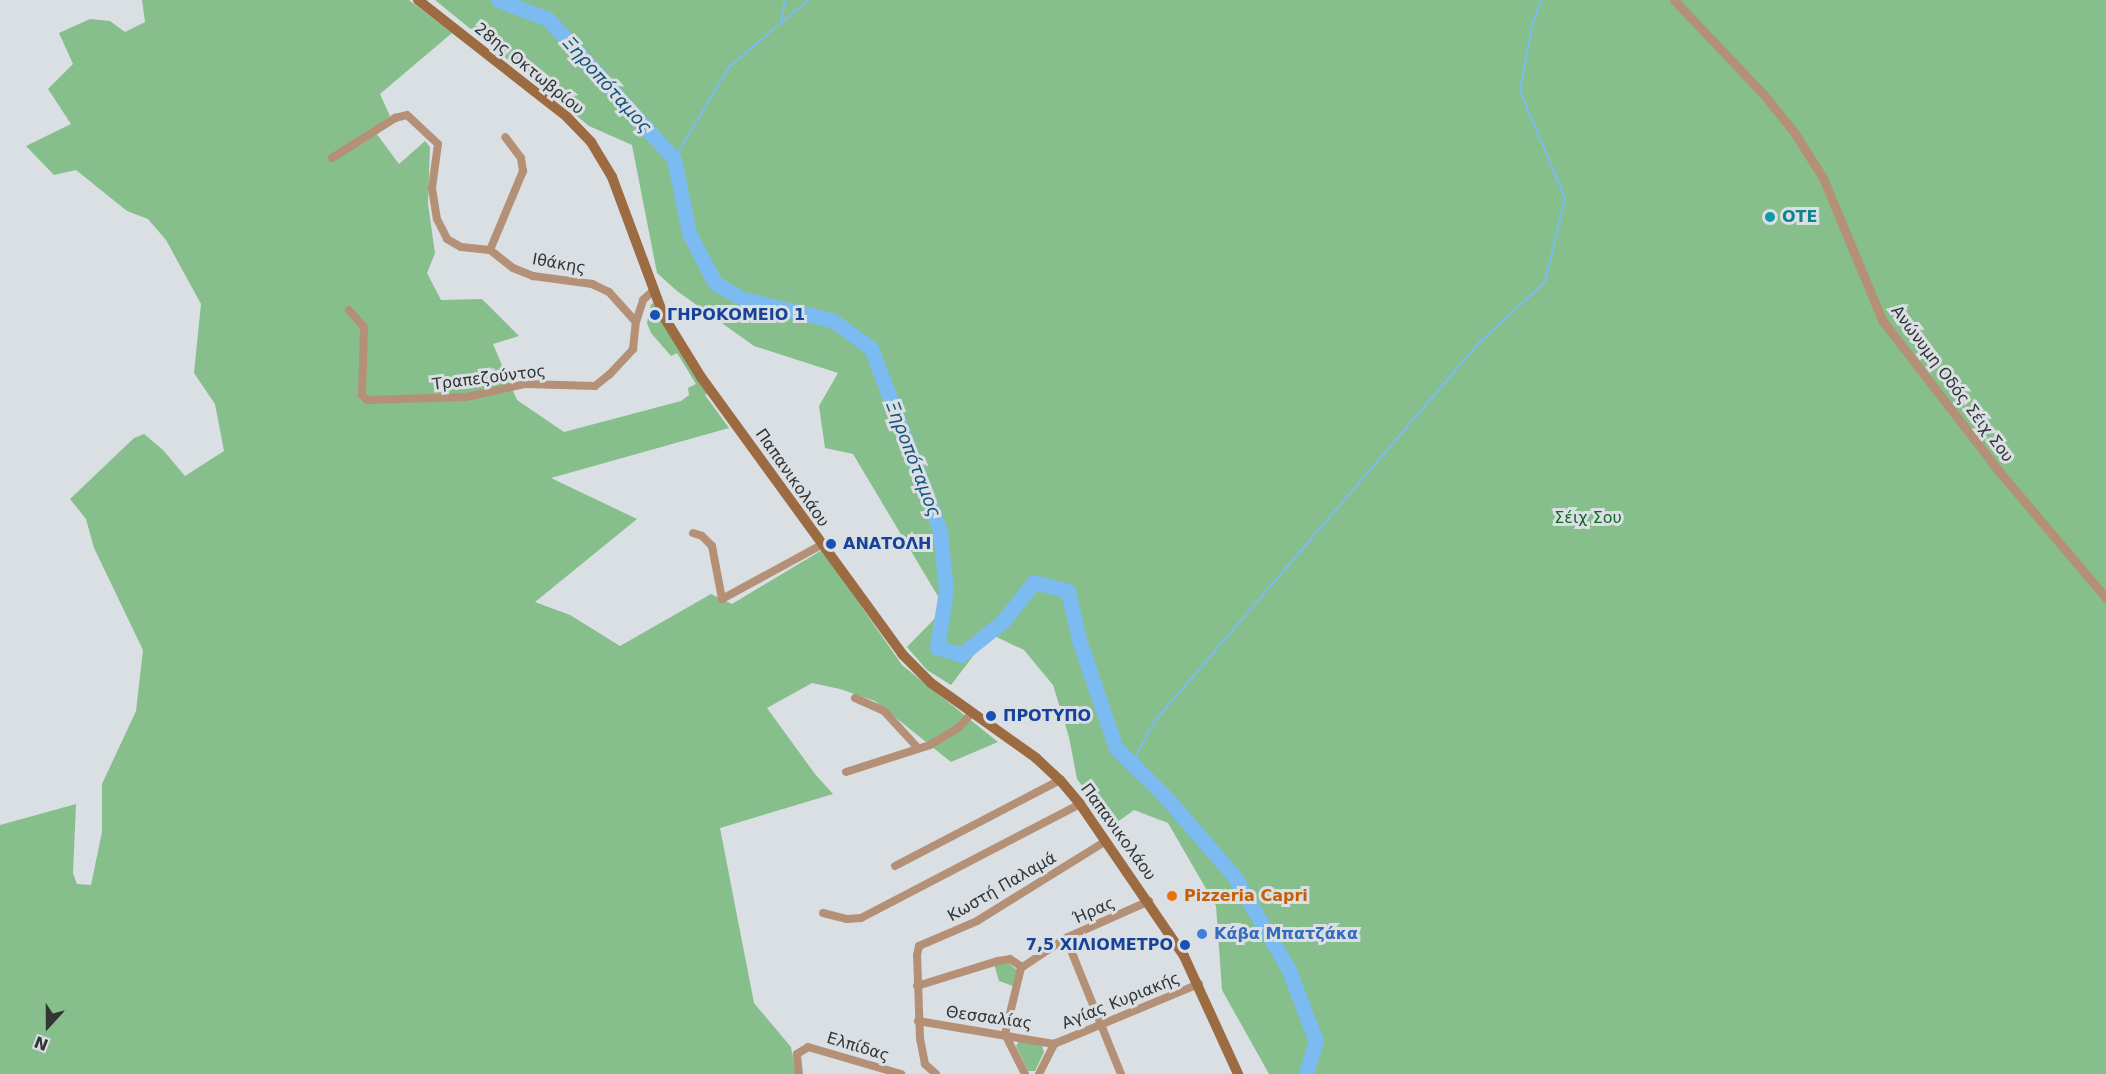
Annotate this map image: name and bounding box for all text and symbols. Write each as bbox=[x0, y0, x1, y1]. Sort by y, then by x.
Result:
street label: 28ης Οκτωβρίου bbox=[471, 19, 587, 119]
water label: Ξηροπόταμος bbox=[558, 32, 656, 138]
place label: ΟΤΕ bbox=[1782, 207, 1817, 227]
marker: ΟΤΕ bbox=[1763, 210, 1777, 224]
street label: Ιθάκης bbox=[531, 250, 587, 278]
street label: Ανώνυμη Οδός Σέιχ Σου bbox=[1887, 302, 2017, 466]
place label: ΓΗΡΟΚΟΜΕΙΟ 1 bbox=[667, 305, 805, 325]
marker: ΓΗΡΟΚΟΜΕΙΟ 1 bbox=[648, 308, 662, 322]
street label: Τραπεζούντος bbox=[431, 362, 547, 394]
water label: Ξηροπόταμος bbox=[881, 398, 945, 520]
street label: Παπανικολάου bbox=[751, 425, 833, 531]
park label: Σέιχ Σου bbox=[1554, 508, 1622, 528]
place label: ΑΝΑΤΟΛΗ bbox=[843, 534, 931, 554]
marker: ΑΝΑΤΟΛΗ bbox=[824, 537, 838, 551]
place label: ΠΡΟΤΥΠΟ bbox=[1003, 706, 1091, 726]
marker: ΠΡΟΤΥΠΟ bbox=[984, 709, 998, 723]
street label: Παπανικολάου bbox=[1076, 780, 1160, 884]
street label: Κωστή Παλαμά bbox=[944, 848, 1060, 926]
place label: Pizzeria Capri bbox=[1184, 886, 1308, 906]
marker: Pizzeria Capri bbox=[1165, 889, 1179, 903]
street label: Ήρας bbox=[1070, 893, 1118, 929]
place label: Κάβα Μπατζάκα bbox=[1214, 924, 1358, 944]
marker: Κάβα Μπατζάκα bbox=[1195, 927, 1209, 941]
place label: 7,5 ΧΙΛΙΟΜΕΤΡΟ bbox=[1026, 935, 1173, 955]
marker: 7,5 ΧΙΛΙΟΜΕΤΡΟ bbox=[1178, 938, 1192, 952]
street label: Αγίας Κυριακής bbox=[1059, 969, 1183, 1033]
north arrow bbox=[18, 996, 78, 1056]
street label: Θεσσαλίας bbox=[945, 1002, 1033, 1034]
street label: Ελπίδας bbox=[824, 1028, 892, 1066]
text: N bbox=[32, 1032, 51, 1055]

